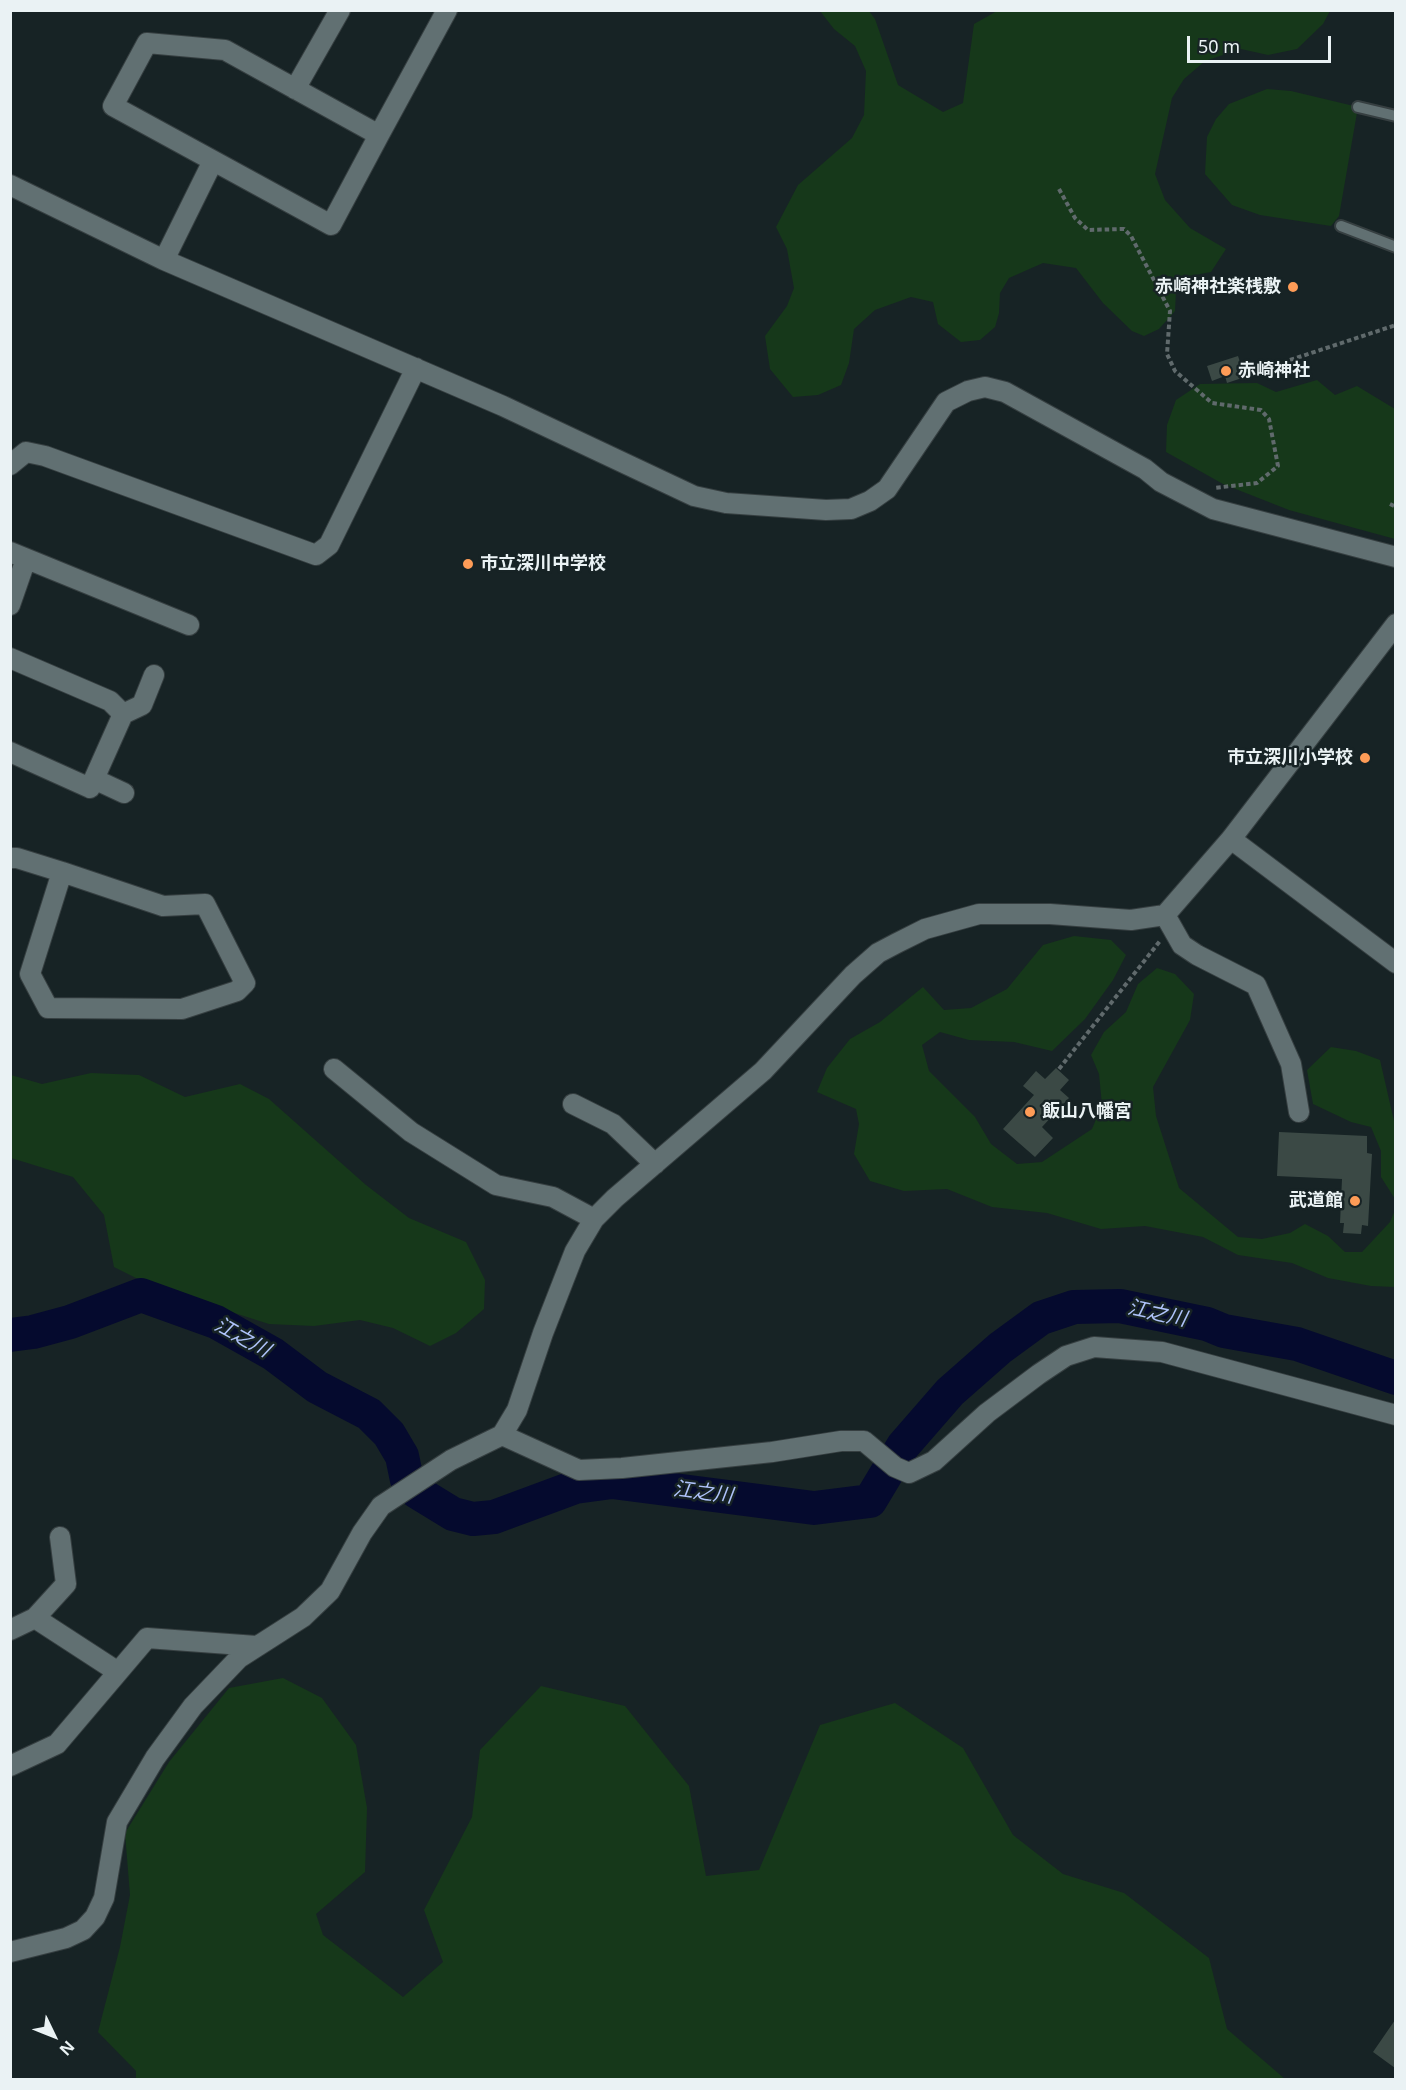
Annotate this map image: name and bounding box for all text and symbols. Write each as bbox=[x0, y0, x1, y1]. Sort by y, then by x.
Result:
scale bar bbox=[1190, 24, 1334, 62]
text: 50 m bbox=[1198, 34, 1240, 58]
place label: 赤崎神社楽桟敷 bbox=[1155, 276, 1281, 298]
marker: 赤崎神社楽桟敷 bbox=[1286, 280, 1300, 294]
place label: 赤崎神社 bbox=[1238, 360, 1310, 382]
marker: 赤崎神社 bbox=[1219, 364, 1233, 378]
place label: 市立深川中学校 bbox=[480, 553, 606, 575]
marker: 市立深川中学校 bbox=[461, 557, 475, 571]
place label: 市立深川小学校 bbox=[1227, 747, 1353, 769]
marker: 市立深川小学校 bbox=[1358, 751, 1372, 765]
place label: 飯山八幡宮 bbox=[1042, 1101, 1132, 1123]
marker: 飯山八幡宮 bbox=[1023, 1105, 1037, 1119]
place label: 武道館 bbox=[1289, 1190, 1343, 1212]
marker: 武道館 bbox=[1348, 1194, 1362, 1208]
water label: 江之川 bbox=[1125, 1296, 1189, 1332]
water label: 江之川 bbox=[210, 1313, 274, 1363]
water label: 江之川 bbox=[672, 1477, 734, 1509]
north arrow bbox=[24, 2006, 84, 2066]
text: N bbox=[55, 2036, 80, 2061]

